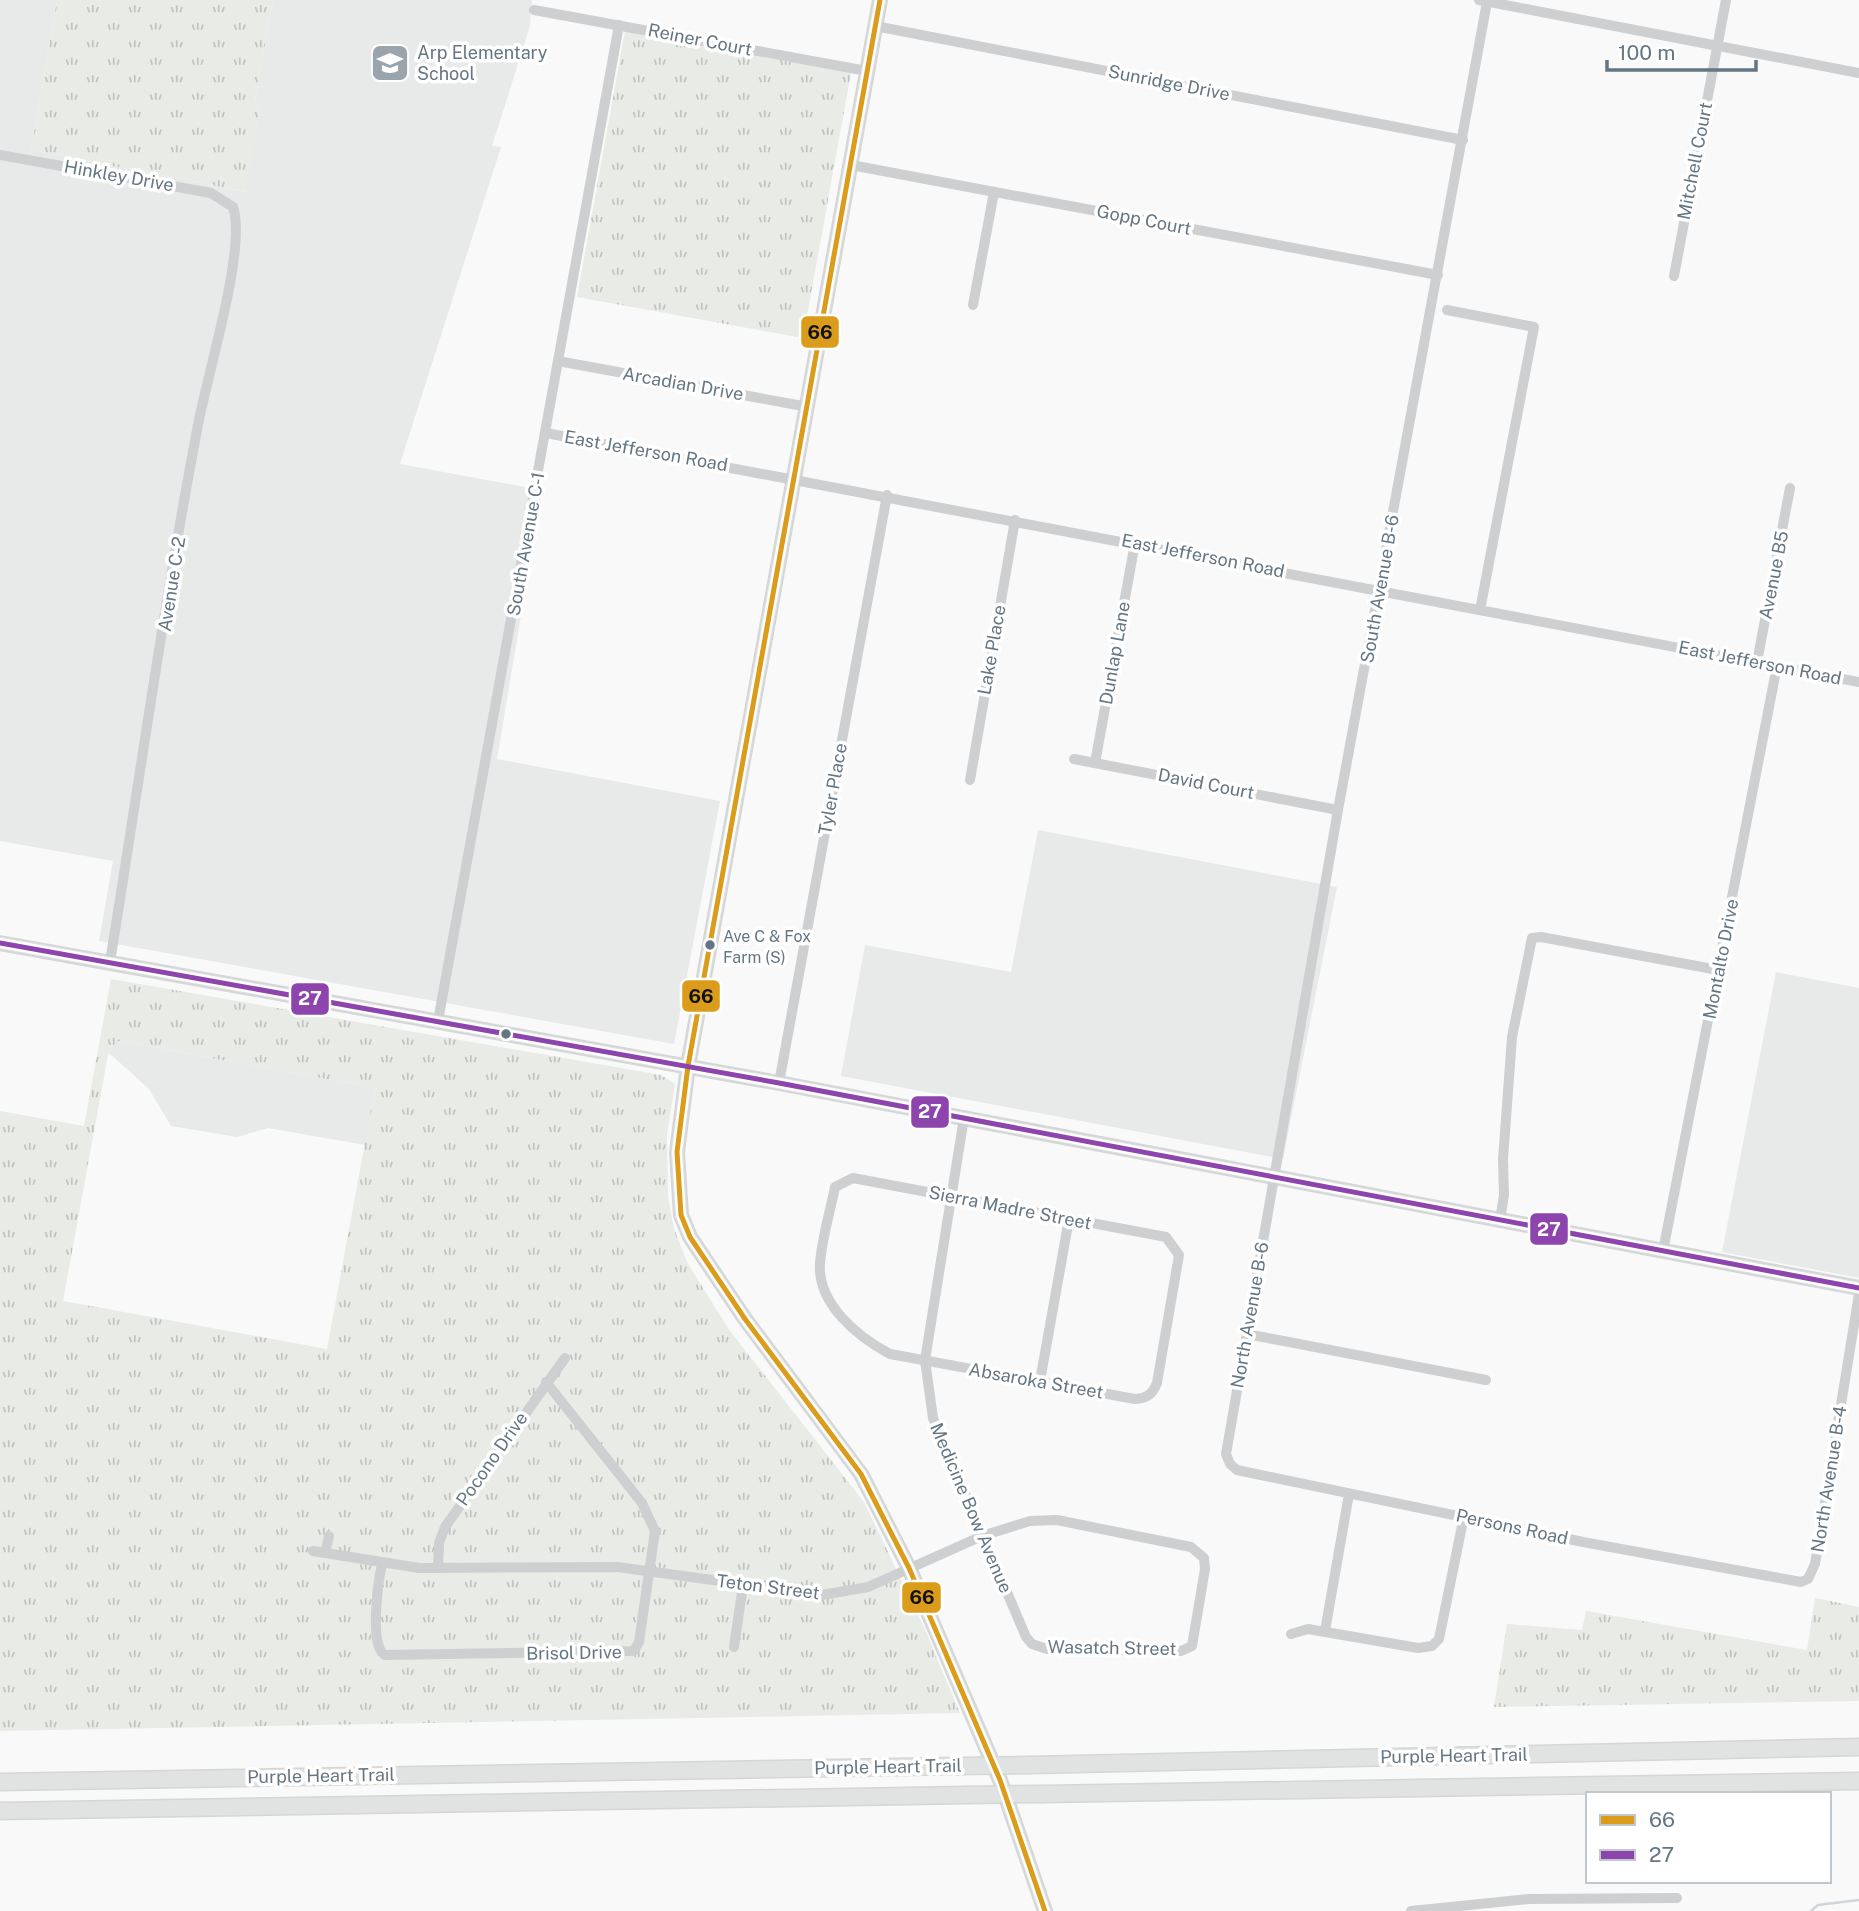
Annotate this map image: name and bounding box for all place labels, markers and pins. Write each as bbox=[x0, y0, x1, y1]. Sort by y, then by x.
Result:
school or university icon: Arp Elementary School bbox=[369, 42, 411, 84]
place label: Arp Elementary School bbox=[417, 42, 548, 84]
place label: Ave C & Fox Farm (S) bbox=[723, 927, 811, 967]
marker: Ave C & Fox Farm (S) bbox=[703, 938, 717, 952]
unlabelled marker bbox=[499, 1027, 513, 1041]

